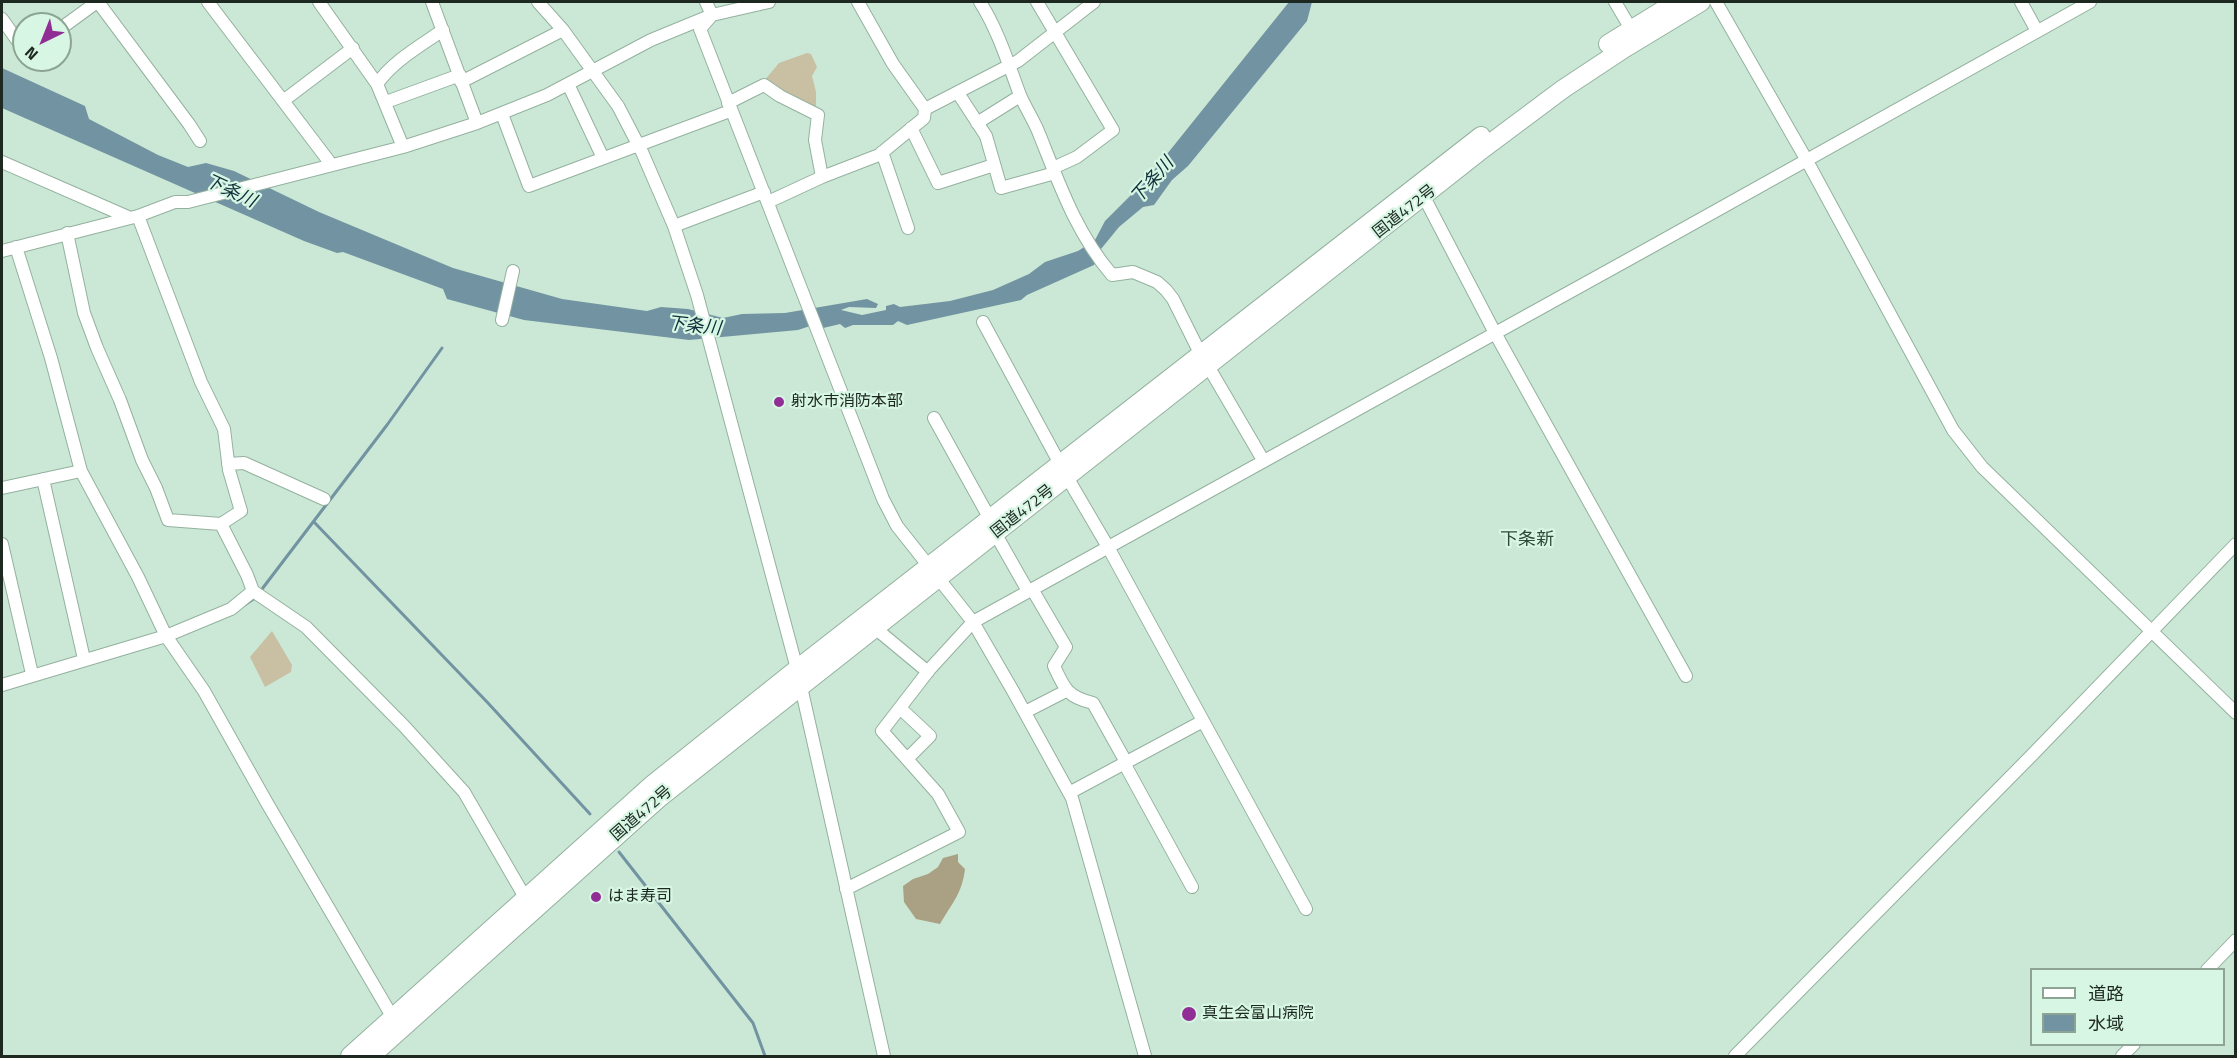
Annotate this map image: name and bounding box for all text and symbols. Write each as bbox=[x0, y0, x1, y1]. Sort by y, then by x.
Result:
north arrow bbox=[12, 12, 72, 72]
text: N bbox=[19, 41, 43, 66]
water label: 下条川 bbox=[1127, 154, 1179, 208]
water label: 下条川 bbox=[201, 171, 259, 213]
street label: 国道472号 bbox=[1370, 181, 1440, 243]
water label: 下条川 bbox=[666, 313, 722, 341]
place label: 射水市消防本部 bbox=[791, 392, 903, 412]
marker: 射水市消防本部 bbox=[772, 395, 786, 409]
street label: 国道472号 bbox=[988, 481, 1058, 543]
district label: 下条新 bbox=[1500, 530, 1554, 552]
street label: 国道472号 bbox=[607, 782, 677, 846]
place label: はま寿司 bbox=[608, 887, 672, 907]
marker: はま寿司 bbox=[589, 890, 603, 904]
legend bbox=[2030, 968, 2225, 1046]
text: 道路 bbox=[2088, 980, 2124, 1007]
place label: 真生会富山病院 bbox=[1202, 1004, 1314, 1024]
marker: 真生会富山病院 bbox=[1180, 1005, 1198, 1023]
text: 水域 bbox=[2088, 1010, 2124, 1037]

